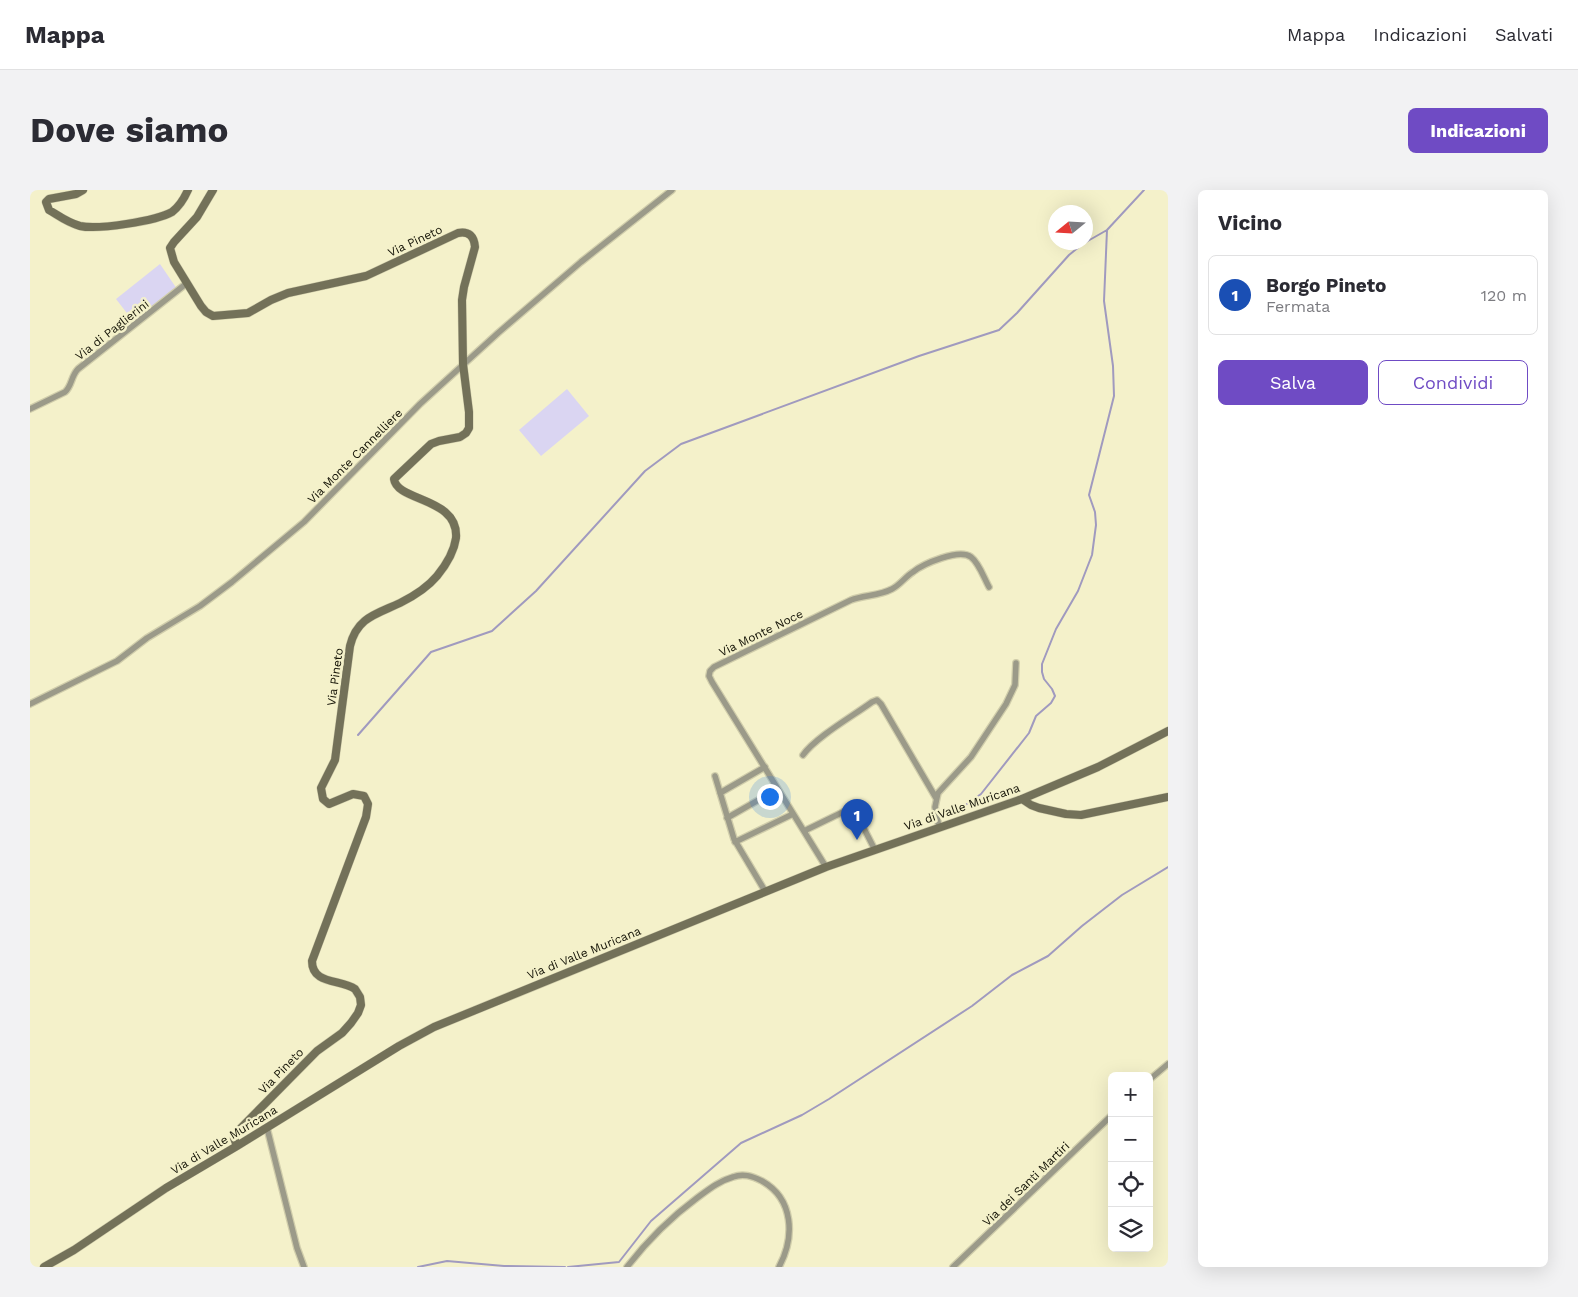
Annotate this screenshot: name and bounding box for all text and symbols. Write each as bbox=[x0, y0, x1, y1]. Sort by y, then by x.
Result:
text: Mappa bbox=[25, 21, 105, 49]
text: Mappa bbox=[1287, 24, 1345, 45]
text: Indicazioni bbox=[1373, 24, 1467, 45]
text: Salvati bbox=[1495, 24, 1553, 45]
button: Indicazioni bbox=[1408, 108, 1548, 153]
text: Dove siamo bbox=[30, 109, 228, 151]
north arrow bbox=[1048, 205, 1093, 250]
text: Vicino bbox=[1218, 210, 1282, 235]
street label: Via Pineto bbox=[386, 222, 444, 260]
text: Borgo Pineto bbox=[1266, 274, 1386, 297]
text: 1 bbox=[1232, 286, 1238, 305]
text: 120 m bbox=[1481, 286, 1527, 305]
street label: Via di Paglierini bbox=[72, 297, 152, 363]
text: Fermata bbox=[1266, 297, 1330, 316]
button: Salva bbox=[1218, 360, 1368, 405]
button: Condividi bbox=[1378, 360, 1528, 405]
street label: Via Monte Cannelliere bbox=[305, 406, 405, 506]
street label: Via Monte Noce bbox=[717, 607, 805, 659]
street label: Via Pineto bbox=[324, 647, 346, 707]
street label: Via di Valle Muricana bbox=[902, 781, 1022, 833]
your location bbox=[757, 784, 783, 810]
pin: 1 bbox=[841, 799, 873, 840]
street label: Via di Valle Muricana bbox=[525, 924, 643, 982]
street label: Via Pineto bbox=[256, 1045, 306, 1097]
map controls bbox=[1108, 1072, 1153, 1252]
button: + bbox=[1108, 1072, 1153, 1117]
street label: Via di Valle Muricana bbox=[168, 1103, 280, 1177]
button: − bbox=[1108, 1117, 1153, 1162]
street label: Via dei Santi Martiri bbox=[980, 1139, 1072, 1229]
button: locate bbox=[1108, 1162, 1153, 1207]
button: layers bbox=[1108, 1207, 1153, 1252]

